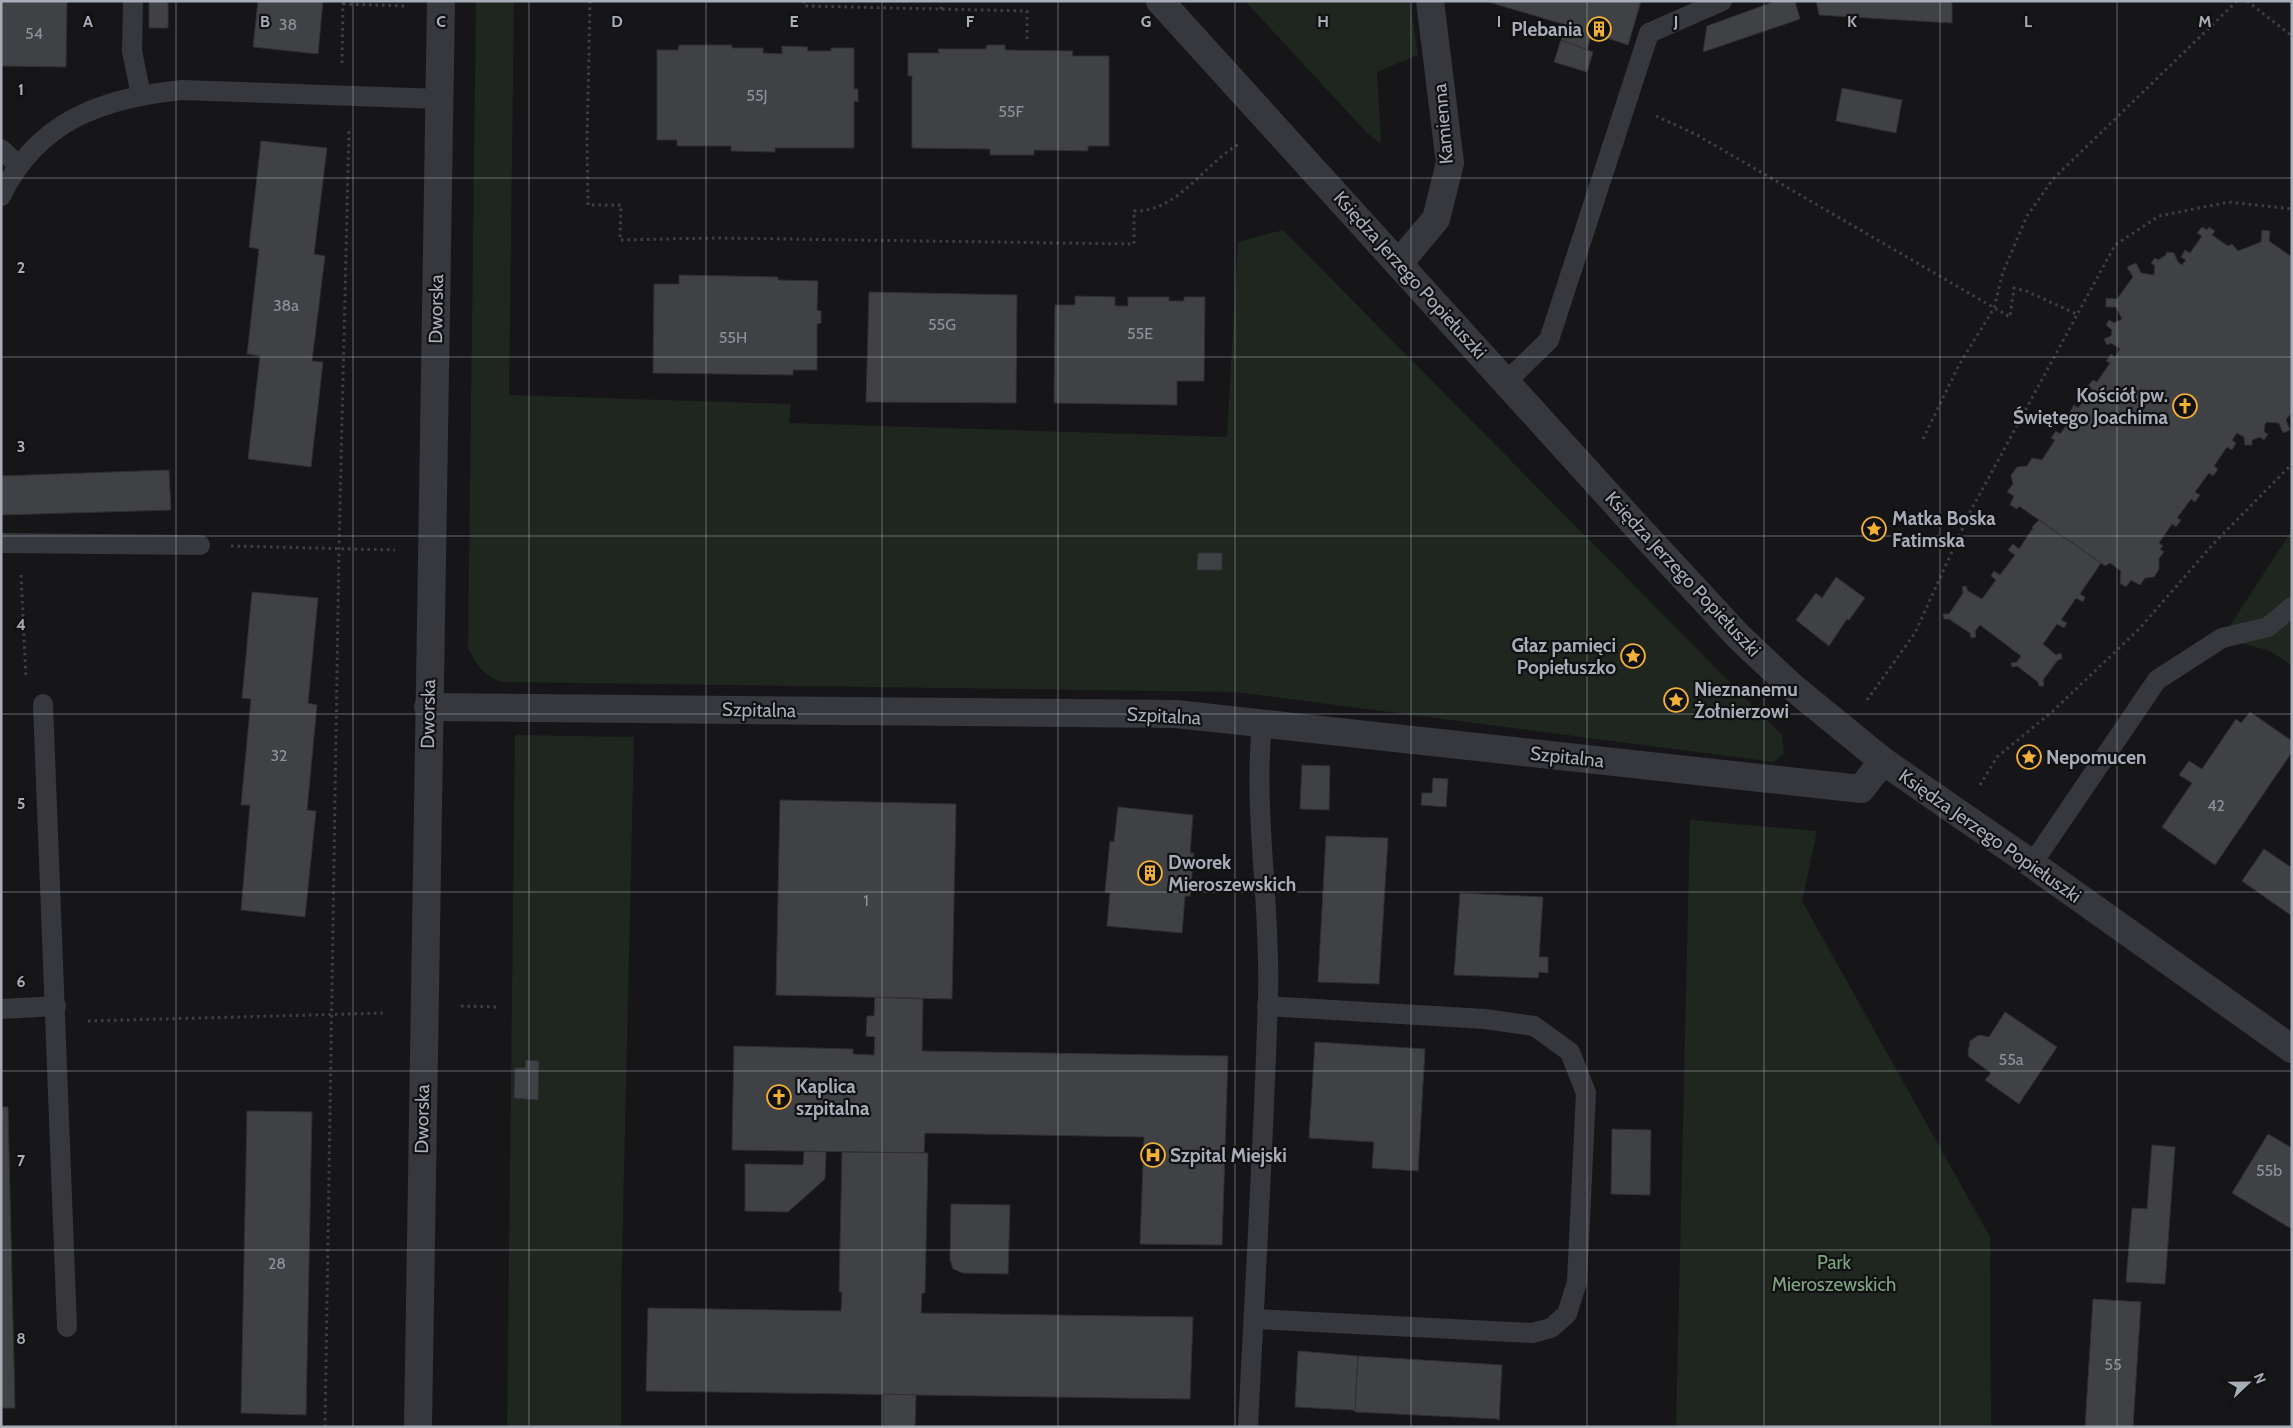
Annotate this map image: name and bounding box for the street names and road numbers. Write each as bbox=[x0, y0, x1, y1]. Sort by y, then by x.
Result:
street label: Kamienna bbox=[1428, 83, 1458, 165]
street label: Księdza Jerzego Popiełuszki bbox=[1329, 187, 1491, 363]
street label: Dworska bbox=[424, 274, 448, 344]
street label: Księdza Jerzego Popiełuszki bbox=[1600, 487, 1766, 661]
street label: Dworska bbox=[416, 679, 440, 749]
street label: Szpitalna bbox=[722, 698, 796, 722]
street label: Szpitalna bbox=[1126, 703, 1202, 729]
street label: Szpitalna bbox=[1529, 742, 1605, 772]
street label: Księdza Jerzego Popiełuszki bbox=[1894, 764, 2086, 908]
street label: Dworska bbox=[410, 1084, 434, 1154]

